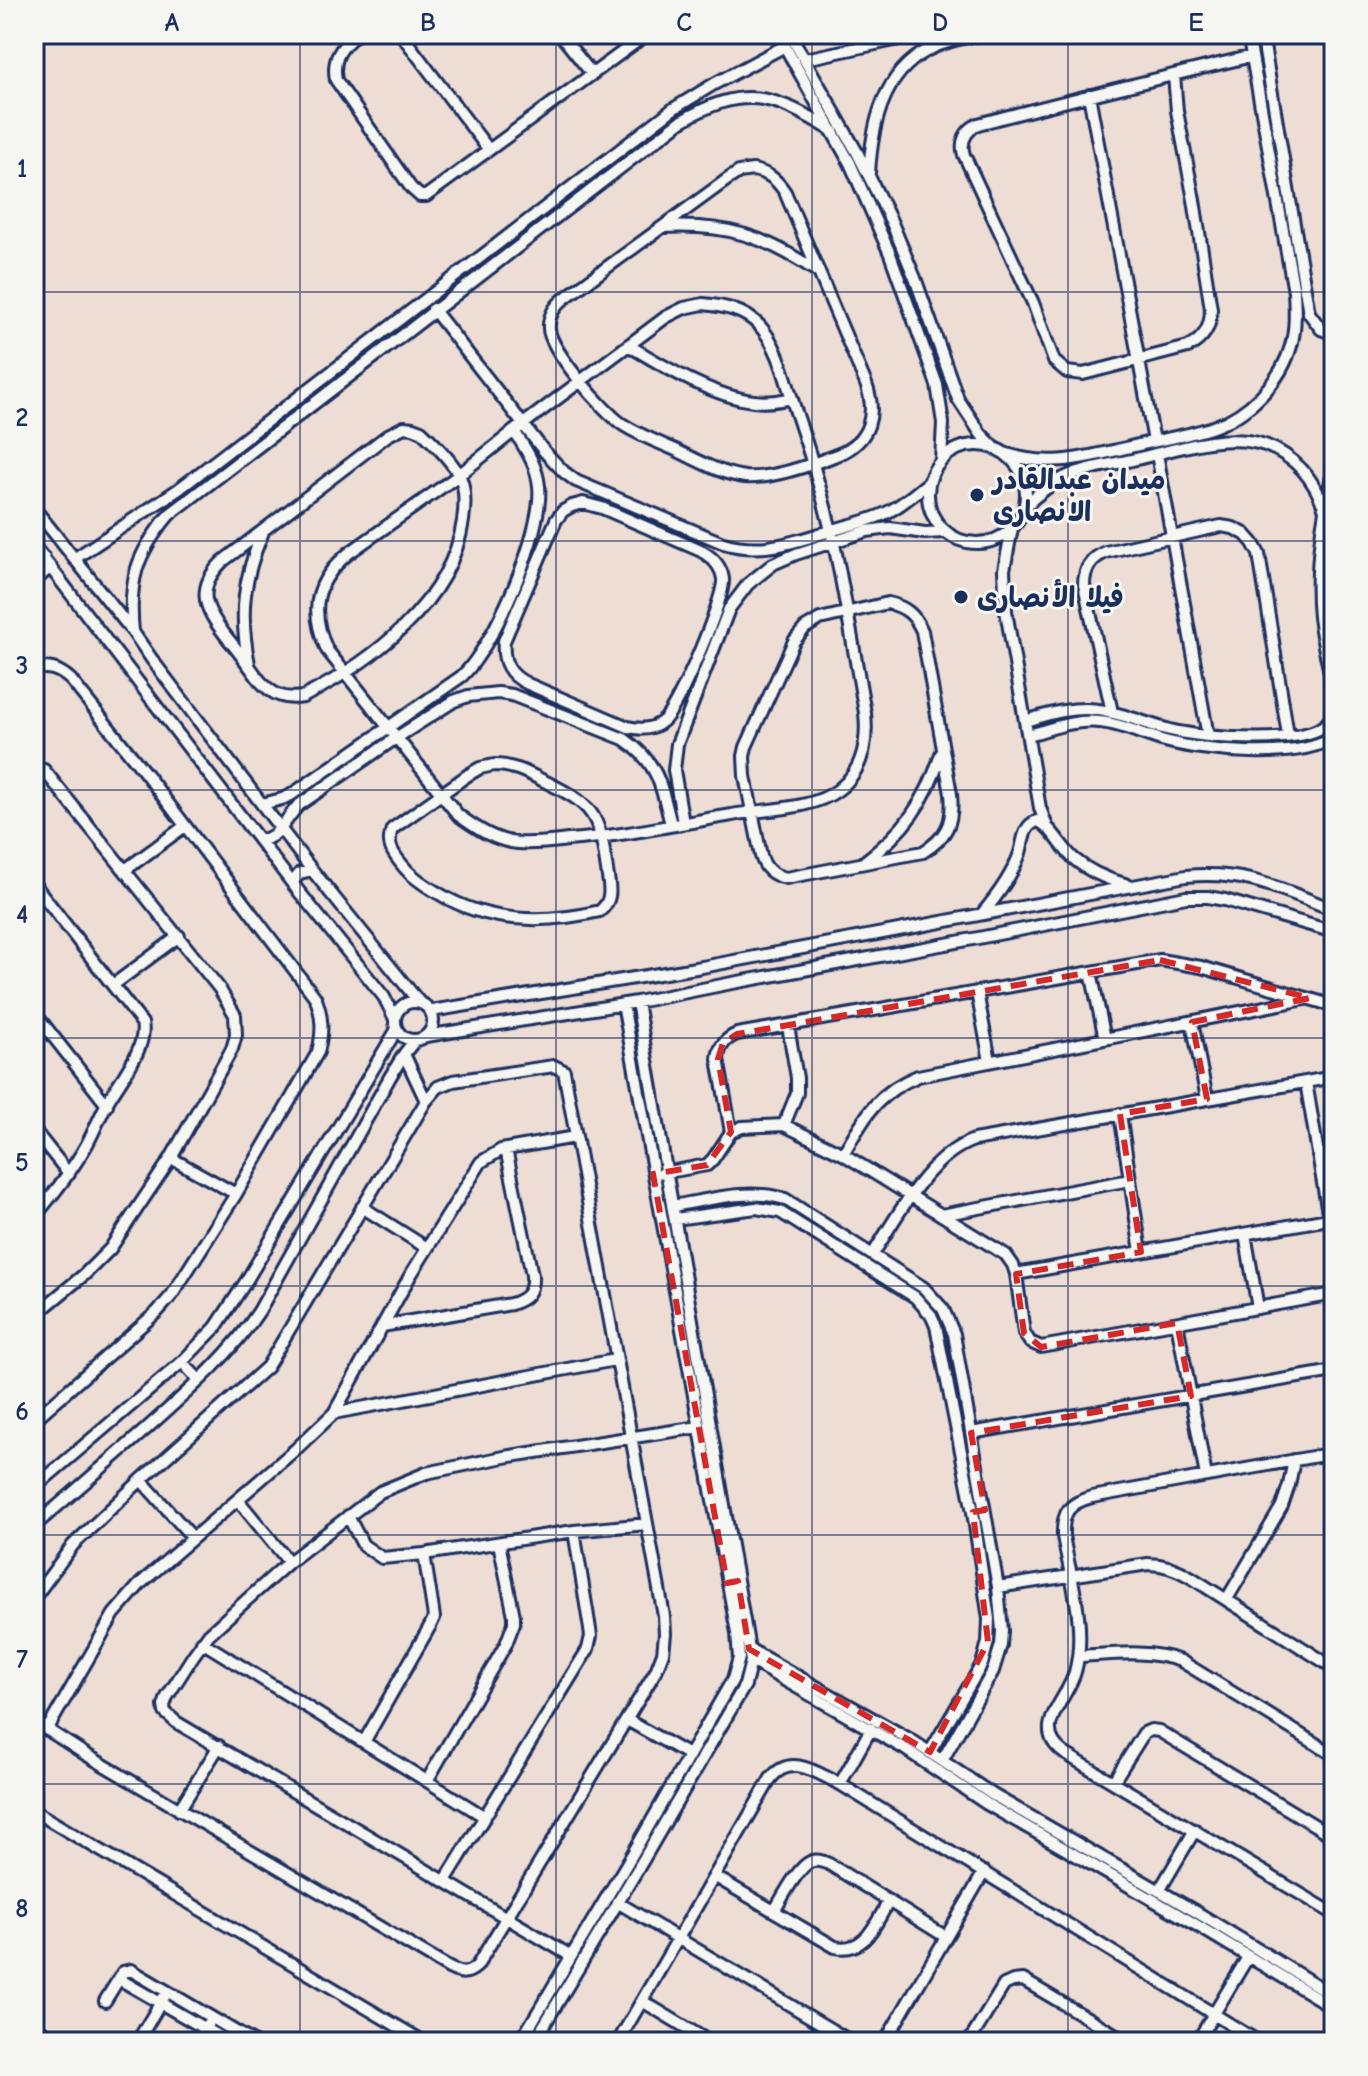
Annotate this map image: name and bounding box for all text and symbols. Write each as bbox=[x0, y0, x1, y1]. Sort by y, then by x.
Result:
text: A bbox=[165, 8, 180, 38]
text: B bbox=[420, 8, 436, 38]
text: C bbox=[676, 8, 692, 38]
text: D bbox=[932, 8, 948, 38]
text: E bbox=[1188, 8, 1204, 38]
text: 1 bbox=[17, 154, 27, 184]
text: 2 bbox=[16, 403, 28, 433]
place label: ميدان عبدالقادر الانصارى bbox=[990, 464, 1166, 528]
marker: ميدان عبدالقادر الانصارى bbox=[968, 486, 986, 504]
place label: فيلا الأنصارى bbox=[977, 579, 1124, 614]
marker: فيلا الأنصارى bbox=[952, 588, 970, 606]
text: 3 bbox=[16, 651, 28, 681]
text: 4 bbox=[16, 900, 28, 930]
text: 5 bbox=[15, 1148, 29, 1178]
text: 6 bbox=[15, 1397, 29, 1427]
text: 7 bbox=[16, 1645, 28, 1675]
text: 8 bbox=[15, 1894, 29, 1924]

